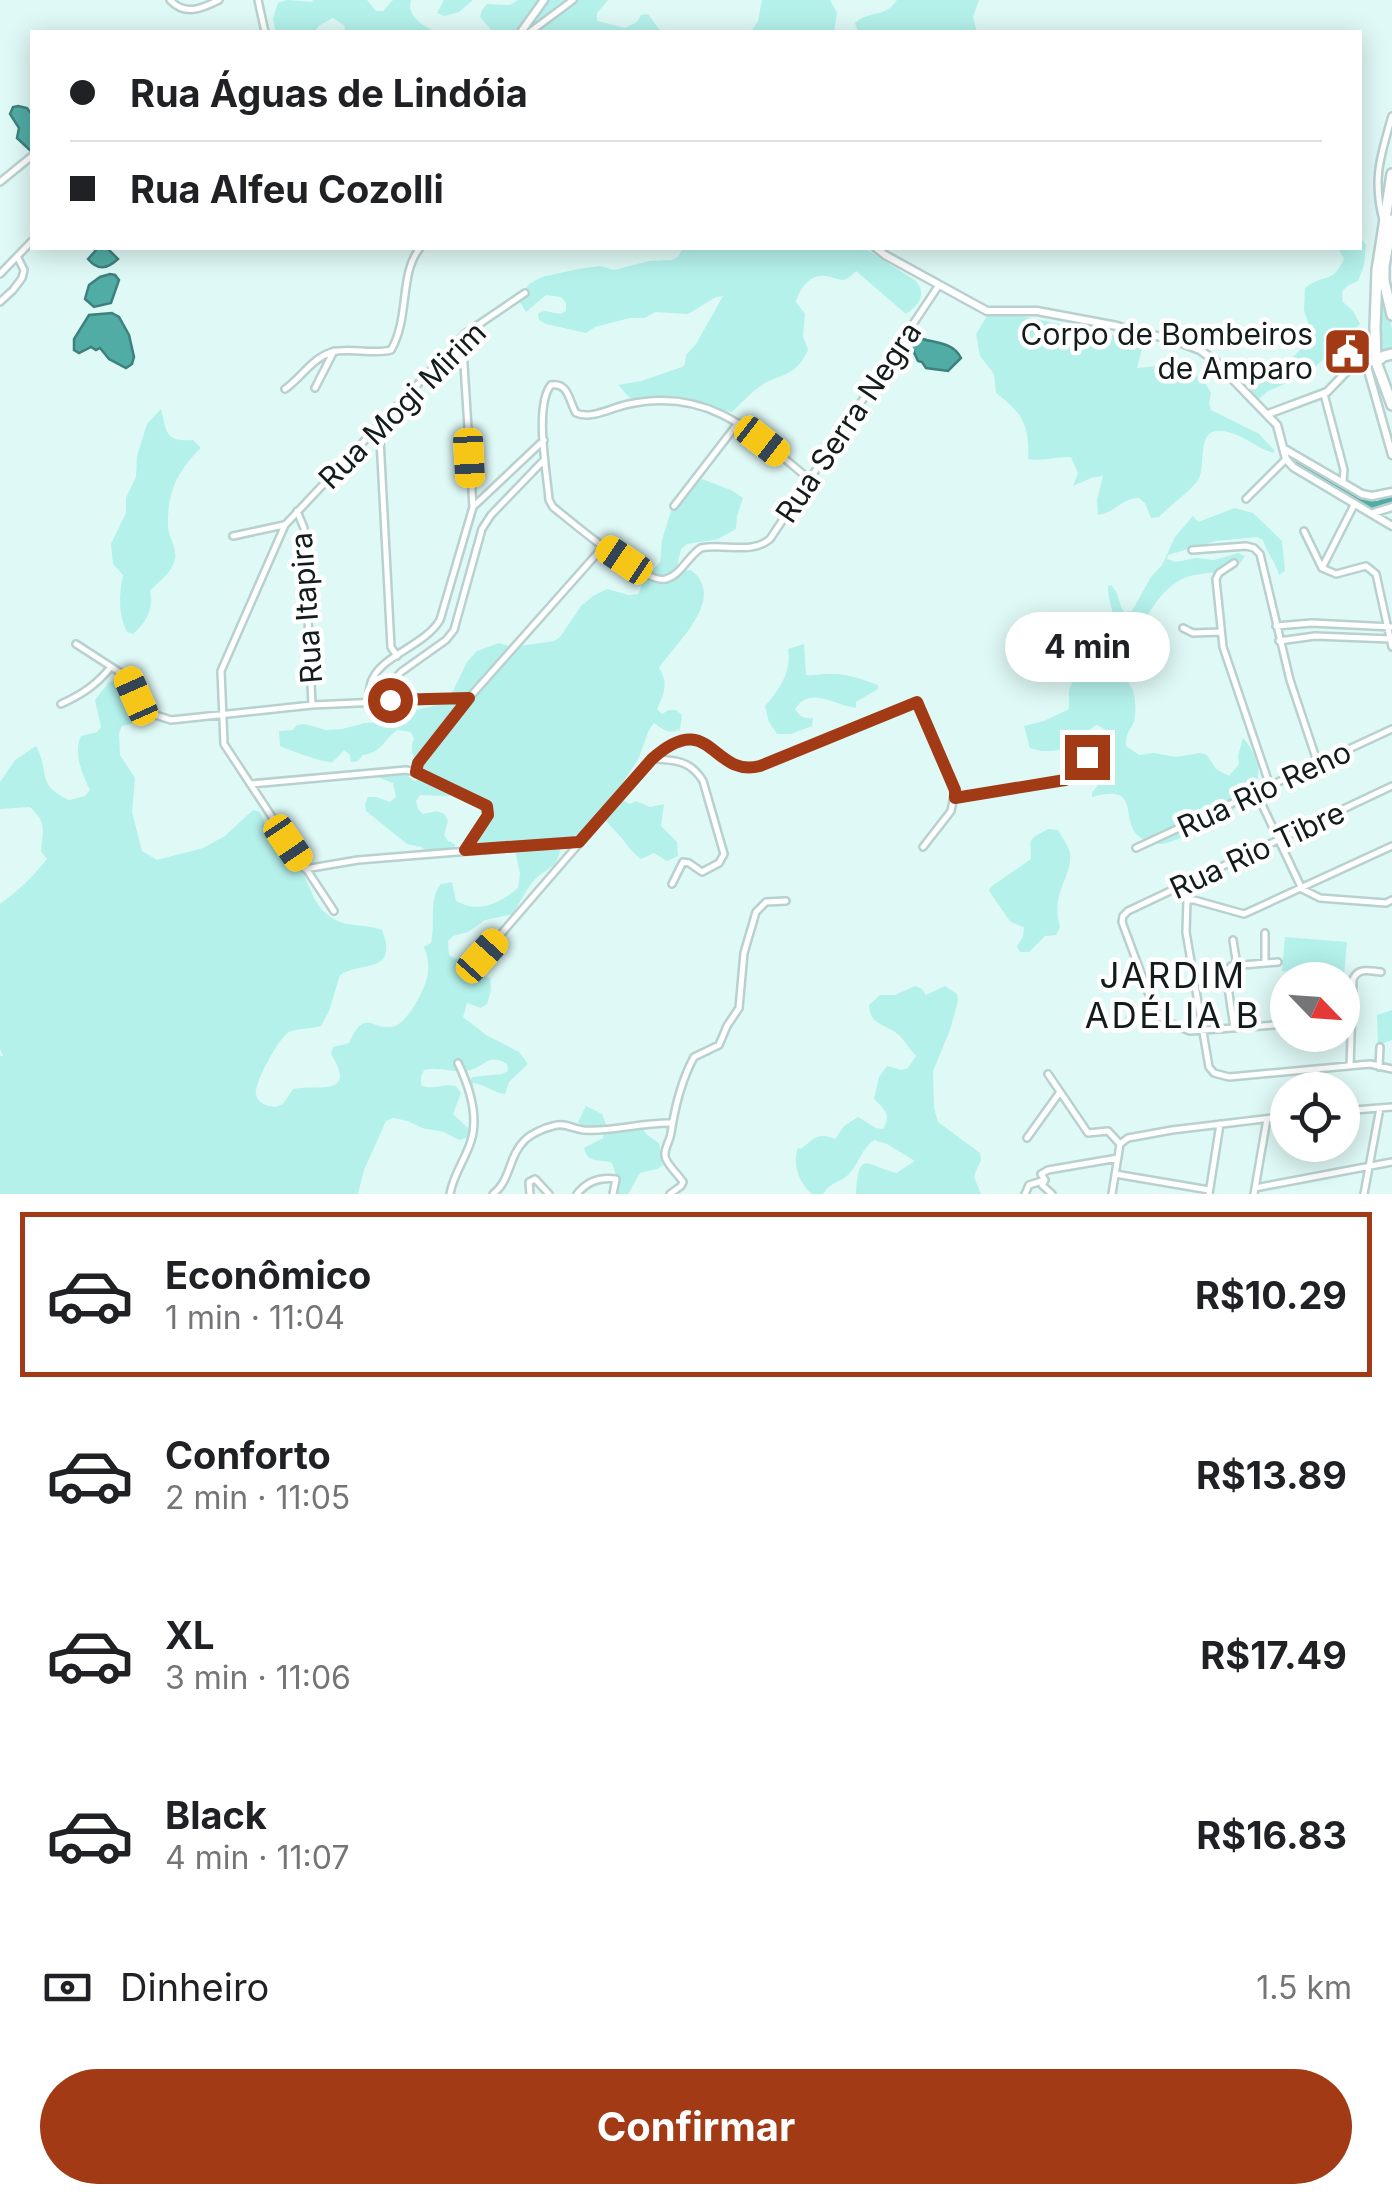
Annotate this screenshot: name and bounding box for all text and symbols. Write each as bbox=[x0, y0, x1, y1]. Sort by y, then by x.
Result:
text: Rua Águas de Lindóia bbox=[130, 70, 528, 116]
text: Rua Alfeu Cozolli bbox=[130, 166, 444, 212]
street label: Rua Mogi Mirim bbox=[311, 314, 493, 496]
street label: Rua Serra Negra bbox=[768, 315, 928, 529]
place label: Corpo de Bombeiros de Amparo bbox=[1021, 316, 1313, 386]
public building icon: Corpo de Bombeiros de Amparo bbox=[1322, 325, 1374, 377]
car bbox=[729, 411, 795, 471]
car bbox=[452, 427, 486, 489]
street label: Rua Itapira bbox=[283, 531, 329, 685]
car bbox=[591, 531, 657, 589]
callout: 4 min bbox=[1004, 612, 1170, 682]
text: 4 min bbox=[1044, 627, 1131, 666]
car bbox=[110, 662, 162, 730]
route start bbox=[368, 678, 413, 723]
street label: Rua Rio Reno bbox=[1171, 733, 1357, 845]
route end bbox=[1065, 735, 1110, 780]
street label: Rua Rio Tibre bbox=[1164, 794, 1350, 906]
car bbox=[259, 810, 317, 876]
car bbox=[451, 924, 513, 988]
district label: JARDIM ADÉLIA B bbox=[1085, 954, 1261, 1036]
north arrow bbox=[1270, 962, 1360, 1052]
map controls bbox=[1270, 962, 1360, 1162]
button: locate bbox=[1270, 1072, 1360, 1162]
icon: car bbox=[45, 1250, 135, 1340]
text: Econômico bbox=[165, 1252, 371, 1298]
text: R$10.29 bbox=[1195, 1272, 1347, 1318]
text: 1 min · 11:04 bbox=[165, 1298, 345, 1337]
icon: car bbox=[45, 1430, 135, 1520]
text: Conforto bbox=[165, 1432, 331, 1478]
text: R$13.89 bbox=[1196, 1452, 1347, 1498]
text: 2 min · 11:05 bbox=[165, 1478, 350, 1517]
icon: car bbox=[45, 1610, 135, 1700]
text: XL bbox=[165, 1612, 215, 1658]
text: R$17.49 bbox=[1200, 1632, 1347, 1678]
text: 3 min · 11:06 bbox=[165, 1658, 351, 1697]
icon: car bbox=[45, 1790, 135, 1880]
text: Black bbox=[165, 1792, 267, 1838]
text: R$16.83 bbox=[1196, 1812, 1347, 1858]
text: 4 min · 11:07 bbox=[165, 1838, 350, 1877]
icon: cash bbox=[40, 1960, 95, 2015]
text: Dinheiro bbox=[120, 1964, 269, 2010]
text: 1.5 km bbox=[1256, 1968, 1352, 2007]
button: Confirmar bbox=[40, 2069, 1352, 2184]

